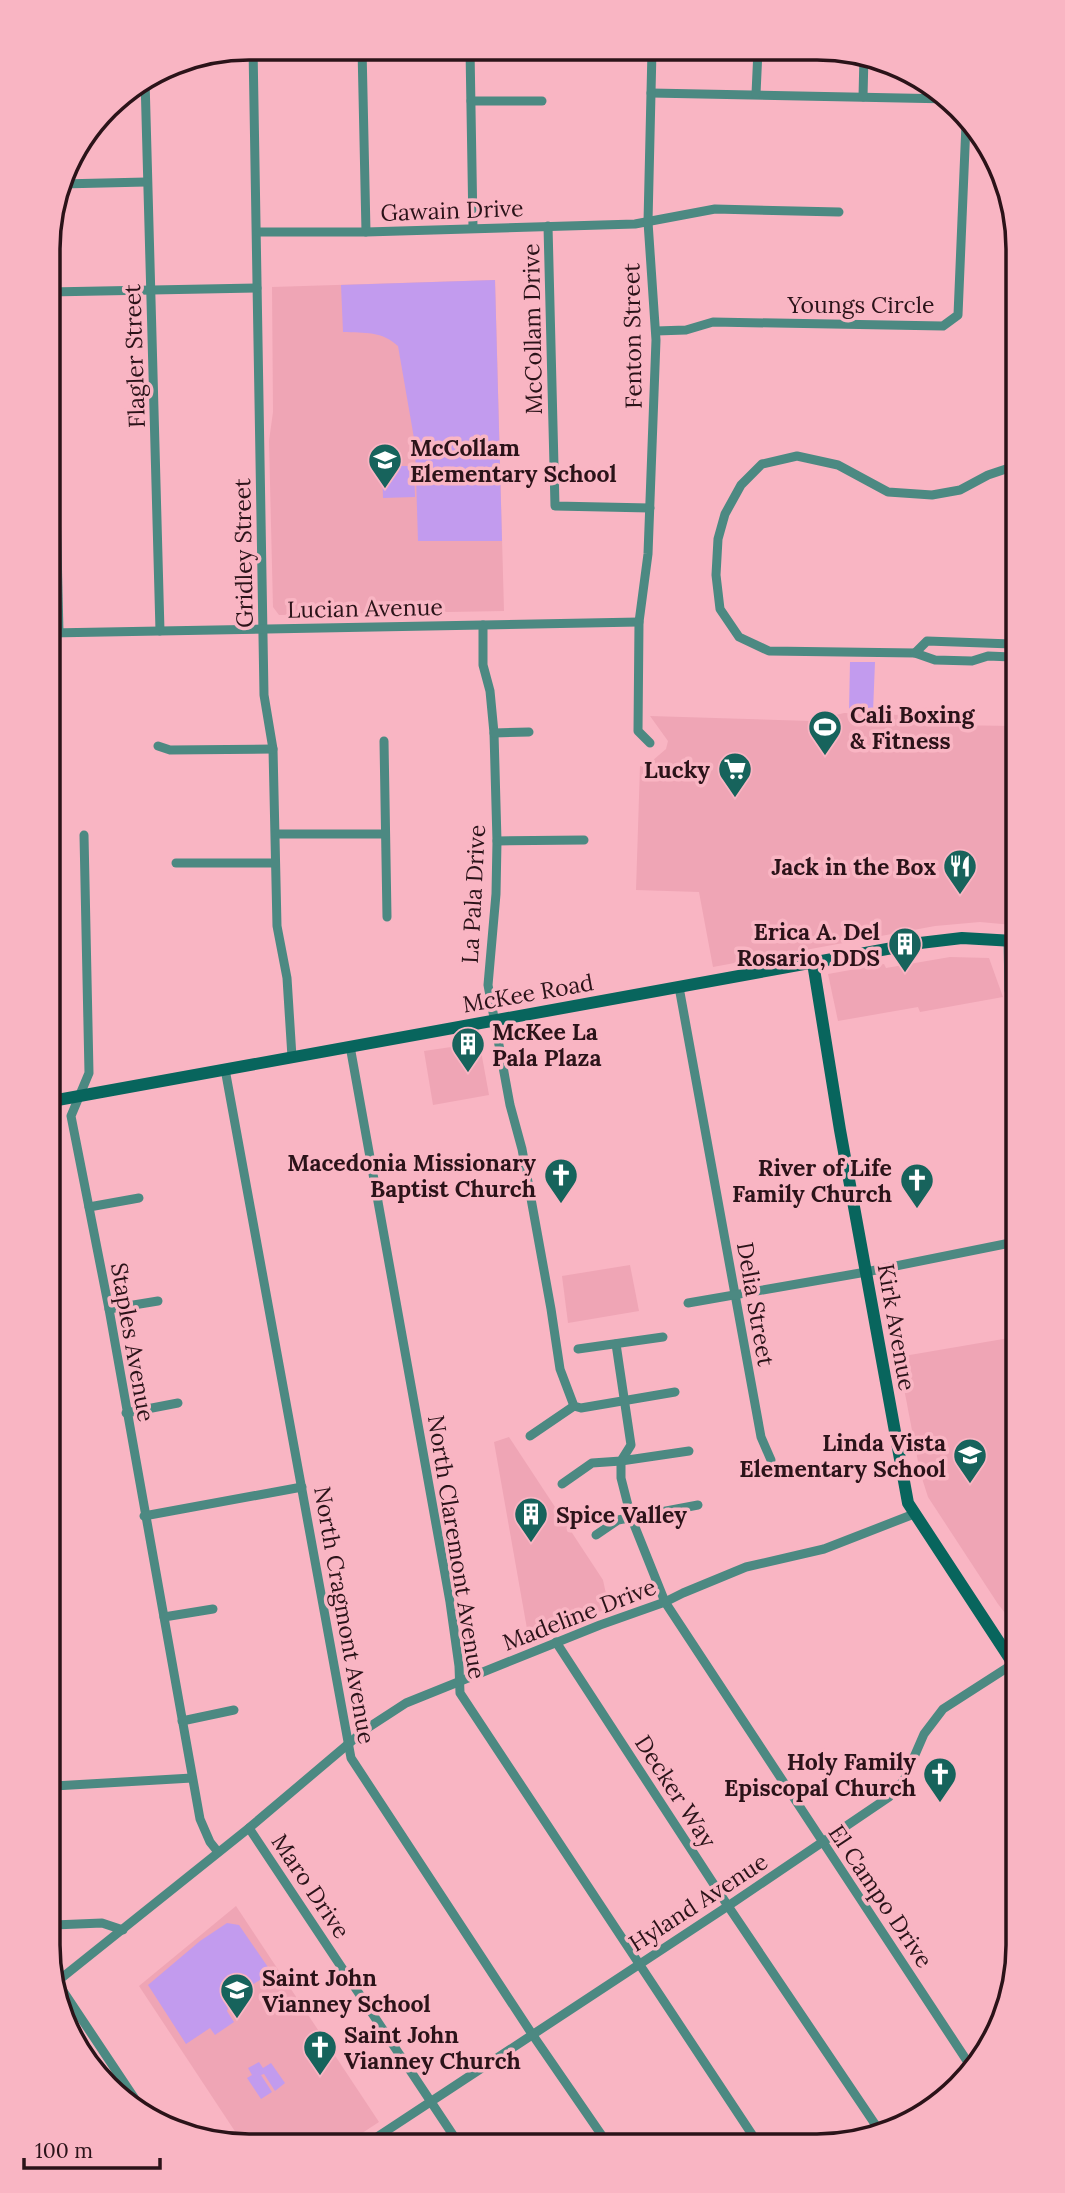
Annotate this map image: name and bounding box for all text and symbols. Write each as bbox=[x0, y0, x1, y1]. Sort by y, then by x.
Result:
street label: Gawain Drive bbox=[380, 193, 524, 227]
street label: McCollam Drive bbox=[516, 243, 548, 415]
street label: Fenton Street bbox=[616, 263, 648, 409]
street label: Flagler Street bbox=[117, 283, 151, 428]
street label: Youngs Circle bbox=[787, 290, 934, 319]
place label: McCollam Elementary School bbox=[410, 433, 617, 488]
school or university icon: McCollam Elementary School bbox=[366, 441, 404, 490]
street label: Gridley Street bbox=[227, 478, 259, 628]
street label: Lucian Avenue bbox=[287, 592, 443, 624]
place label: Cali Boxing & Fitness bbox=[850, 700, 975, 755]
sports icon: Cali Boxing & Fitness bbox=[806, 708, 844, 757]
supermarket icon: Lucky bbox=[716, 750, 754, 799]
place label: Lucky bbox=[644, 755, 710, 784]
street label: La Pala Drive bbox=[455, 824, 491, 964]
restaurant icon: Jack in the Box bbox=[941, 847, 979, 896]
place label: Jack in the Box bbox=[772, 852, 936, 881]
place label: Erica A. Del Rosario, DDS bbox=[737, 917, 880, 972]
building icon: Erica A. Del Rosario, DDS bbox=[886, 925, 924, 974]
street label: McKee Road bbox=[460, 967, 596, 1019]
place label: McKee La Pala Plaza bbox=[492, 1017, 601, 1072]
building icon: McKee La Pala Plaza bbox=[449, 1025, 487, 1074]
place label: Macedonia Missionary Baptist Church bbox=[287, 1148, 536, 1203]
place label: River of Life Family Church bbox=[732, 1153, 892, 1208]
church icon: Macedonia Missionary Baptist Church bbox=[542, 1156, 580, 1205]
church icon: River of Life Family Church bbox=[898, 1161, 936, 1210]
street label: Delia Street bbox=[731, 1240, 781, 1368]
street label: Staples Avenue bbox=[105, 1260, 161, 1424]
street label: Kirk Avenue bbox=[872, 1261, 922, 1393]
street label: North Claremont Avenue bbox=[422, 1413, 492, 1681]
place label: Linda Vista Elementary School bbox=[739, 1428, 946, 1483]
school or university icon: Linda Vista Elementary School bbox=[951, 1436, 989, 1485]
street label: North Cragmont Avenue bbox=[308, 1484, 382, 1746]
building icon: Spice Valley bbox=[512, 1495, 550, 1544]
place label: Spice Valley bbox=[556, 1500, 687, 1529]
street label: Madeline Drive bbox=[498, 1571, 660, 1657]
street label: Decker Way bbox=[629, 1729, 724, 1853]
place label: Holy Family Episcopal Church bbox=[724, 1747, 916, 1802]
church icon: Holy Family Episcopal Church bbox=[921, 1755, 959, 1804]
street label: El Campo Drive bbox=[823, 1819, 939, 1973]
street label: Maro Drive bbox=[265, 1828, 357, 1944]
street label: Hyland Avenue bbox=[623, 1846, 773, 1958]
place label: Saint John Vianney School bbox=[262, 1963, 431, 2018]
school or university icon: Saint John Vianney School bbox=[218, 1971, 256, 2020]
place label: Saint John Vianney Church bbox=[344, 2020, 521, 2075]
church icon: Saint John Vianney Church bbox=[301, 2028, 339, 2077]
scale bar bbox=[24, 2126, 161, 2170]
text: 100 m bbox=[35, 2137, 93, 2164]

